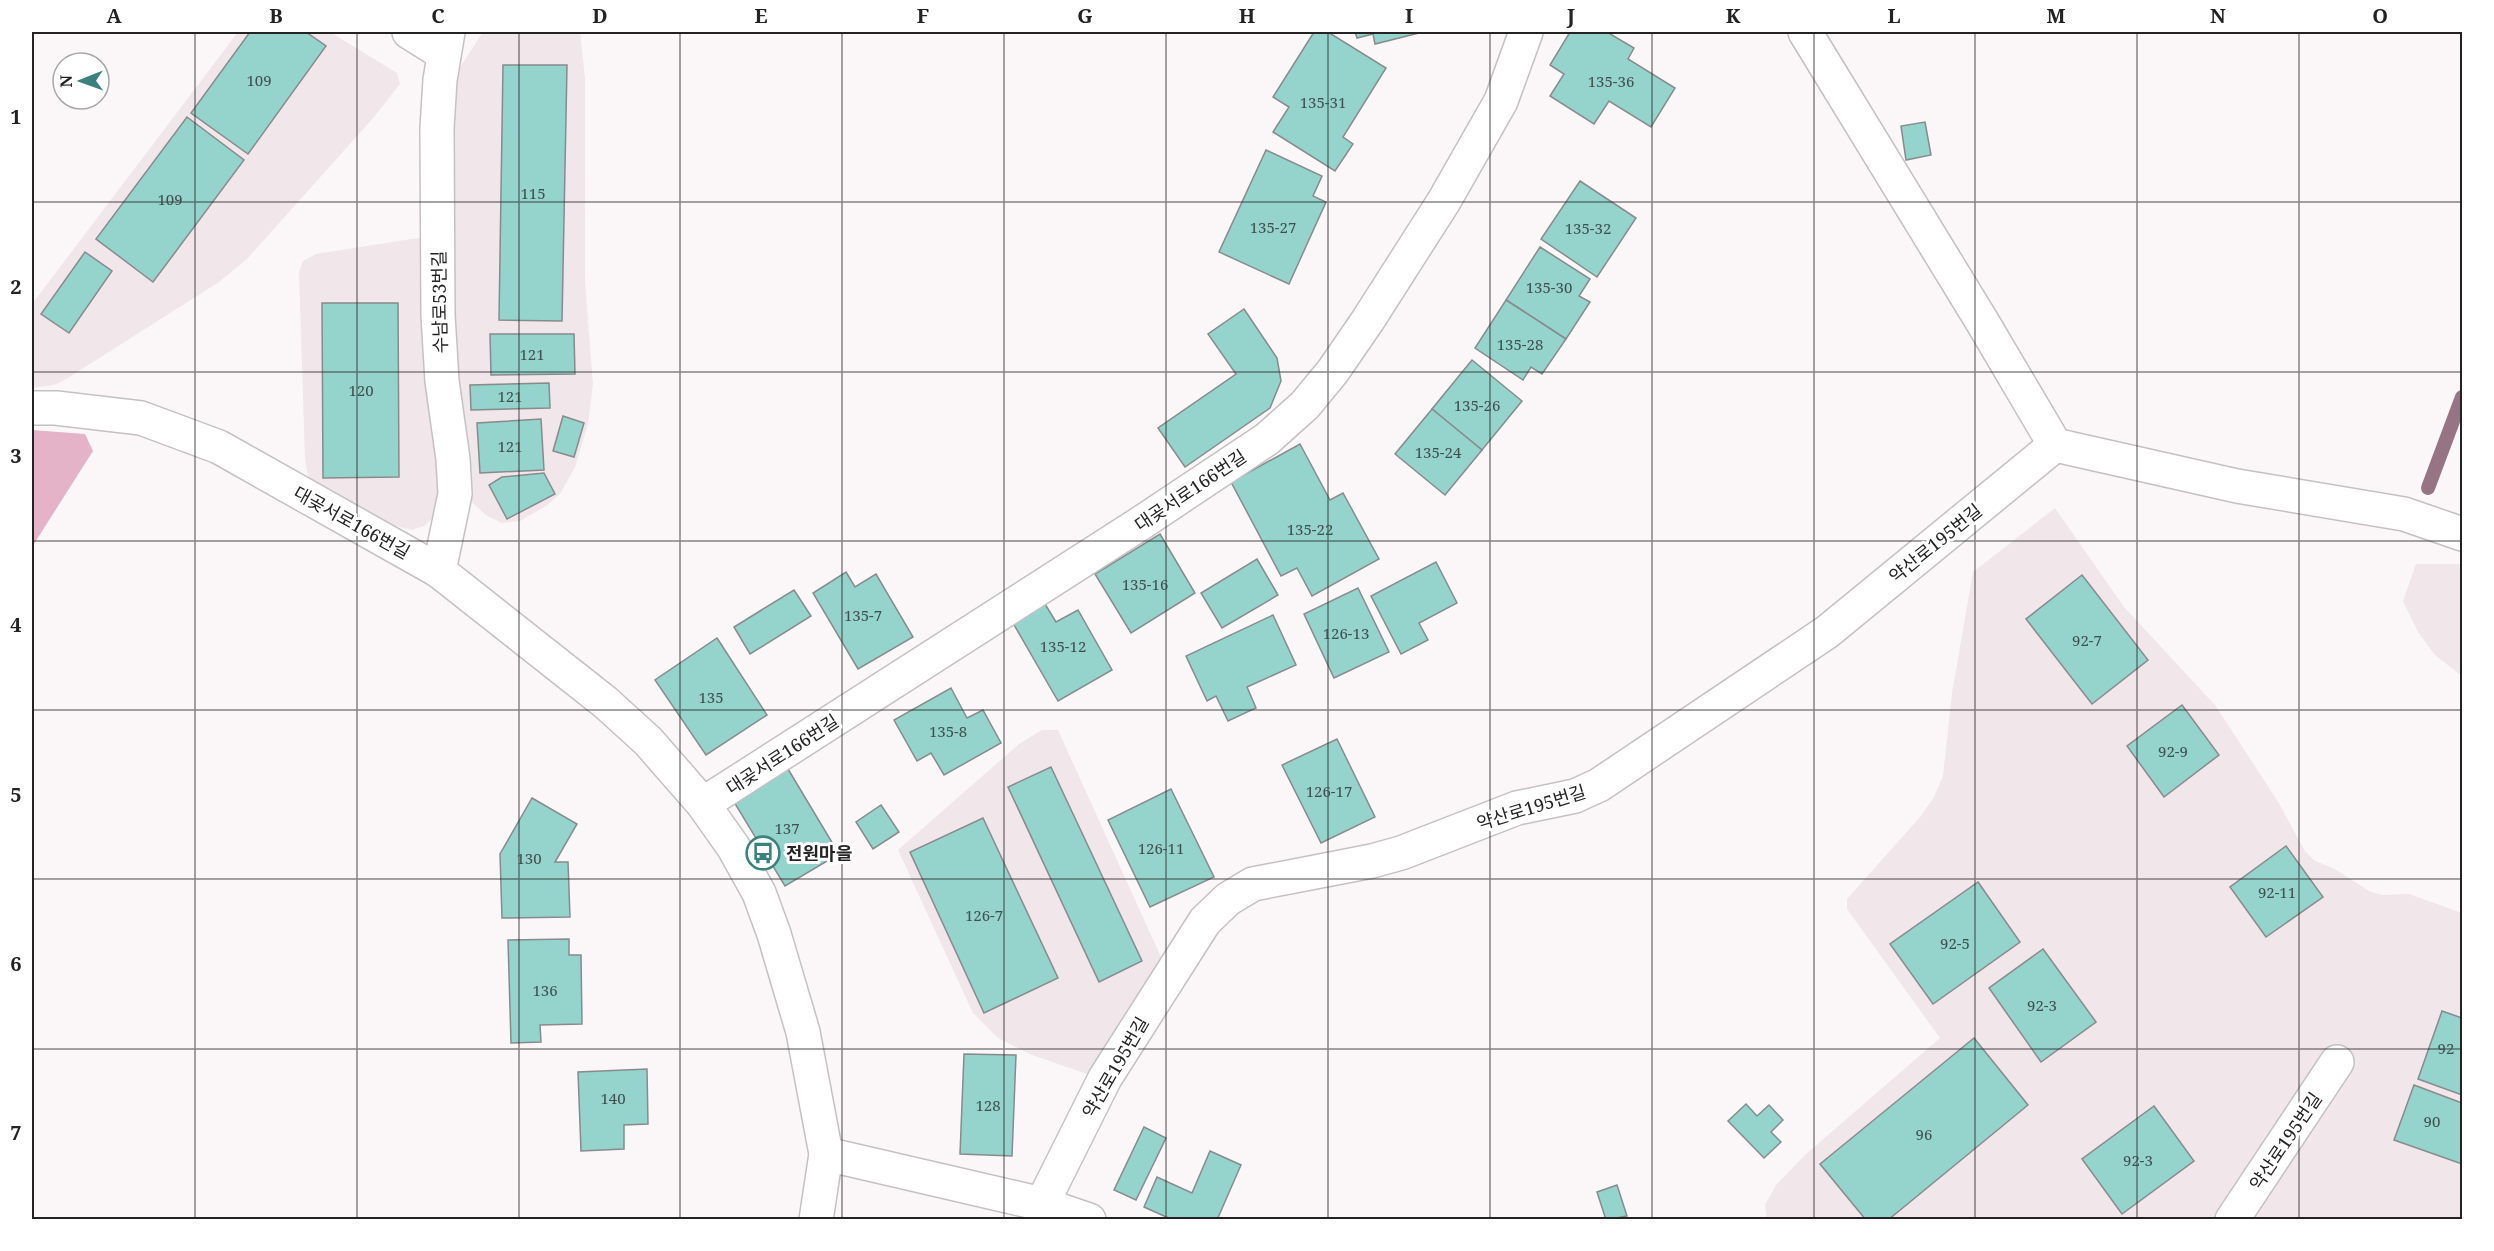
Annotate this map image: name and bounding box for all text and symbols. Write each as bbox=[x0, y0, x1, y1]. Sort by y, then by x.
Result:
text: A bbox=[106, 2, 122, 29]
text: B bbox=[269, 2, 283, 29]
text: C bbox=[431, 2, 445, 29]
text: D bbox=[592, 2, 608, 29]
text: E bbox=[754, 2, 768, 29]
text: F bbox=[917, 2, 929, 29]
text: G bbox=[1077, 2, 1093, 29]
text: H bbox=[1239, 2, 1255, 29]
text: I bbox=[1405, 2, 1413, 29]
text: J bbox=[1566, 2, 1575, 29]
text: K bbox=[1726, 2, 1741, 29]
text: L bbox=[1887, 2, 1901, 29]
text: M bbox=[2046, 2, 2066, 29]
text: N bbox=[2210, 2, 2226, 29]
text: O bbox=[2372, 2, 2388, 29]
north arrow bbox=[51, 51, 111, 111]
house number: 109 bbox=[246, 70, 272, 90]
house number: 135-36 bbox=[1588, 71, 1634, 91]
text: N bbox=[55, 74, 77, 88]
house number: 135-31 bbox=[1300, 92, 1346, 112]
text: 1 bbox=[10, 103, 22, 130]
house number: 115 bbox=[520, 183, 546, 203]
house number: 109 bbox=[157, 189, 183, 209]
house number: 135-27 bbox=[1250, 217, 1296, 237]
house number: 135-32 bbox=[1565, 218, 1611, 238]
street label: 수남로53번길 bbox=[426, 250, 452, 354]
text: 2 bbox=[10, 273, 22, 300]
house number: 135-30 bbox=[1526, 277, 1572, 297]
house number: 135-28 bbox=[1497, 334, 1543, 354]
house number: 121 bbox=[519, 344, 545, 364]
house number: 120 bbox=[348, 380, 374, 400]
house number: 121 bbox=[497, 386, 523, 406]
house number: 135-26 bbox=[1454, 395, 1500, 415]
house number: 121 bbox=[497, 436, 523, 456]
text: 3 bbox=[10, 442, 22, 469]
house number: 135-24 bbox=[1415, 442, 1462, 462]
street label: 대곶서로166번길 bbox=[1130, 444, 1250, 536]
street label: 대곶서로166번길 bbox=[290, 480, 414, 564]
street label: 약산로195번길 bbox=[1884, 498, 1986, 588]
house number: 135-22 bbox=[1287, 519, 1333, 539]
house number: 135-16 bbox=[1122, 574, 1168, 594]
house number: 135-7 bbox=[844, 605, 882, 625]
text: 4 bbox=[10, 611, 22, 638]
house number: 126-13 bbox=[1323, 623, 1369, 643]
house number: 92-7 bbox=[2072, 630, 2102, 650]
house number: 135-12 bbox=[1040, 636, 1086, 656]
house number: 135 bbox=[698, 687, 724, 707]
street label: 대곶서로166번길 bbox=[721, 709, 843, 799]
house number: 135-8 bbox=[929, 721, 967, 741]
house number: 92-9 bbox=[2158, 741, 2188, 761]
street label: 약산로195번길 bbox=[1473, 779, 1589, 835]
text: 5 bbox=[10, 781, 22, 808]
house number: 126-17 bbox=[1306, 781, 1352, 801]
house number: 137 bbox=[774, 818, 800, 838]
bus stop icon: 전원마을 bbox=[745, 835, 781, 871]
house number: 126-11 bbox=[1138, 838, 1184, 858]
place label: 전원마을 bbox=[786, 841, 852, 865]
house number: 130 bbox=[516, 848, 542, 868]
house number: 92-11 bbox=[2258, 882, 2296, 902]
house number: 126-7 bbox=[965, 905, 1003, 925]
house number: 92-5 bbox=[1940, 933, 1970, 953]
text: 6 bbox=[10, 950, 22, 977]
house number: 136 bbox=[532, 980, 558, 1000]
house number: 92-3 bbox=[2027, 995, 2057, 1015]
street label: 약산로195번길 bbox=[1076, 1012, 1154, 1122]
house number: 92 bbox=[2438, 1038, 2454, 1058]
street label: 약산로195번길 bbox=[2243, 1087, 2327, 1195]
house number: 140 bbox=[600, 1088, 626, 1108]
house number: 128 bbox=[975, 1095, 1001, 1115]
house number: 90 bbox=[2424, 1111, 2440, 1131]
text: 7 bbox=[10, 1119, 22, 1146]
house number: 96 bbox=[1916, 1124, 1932, 1144]
house number: 92-3 bbox=[2123, 1150, 2153, 1170]

